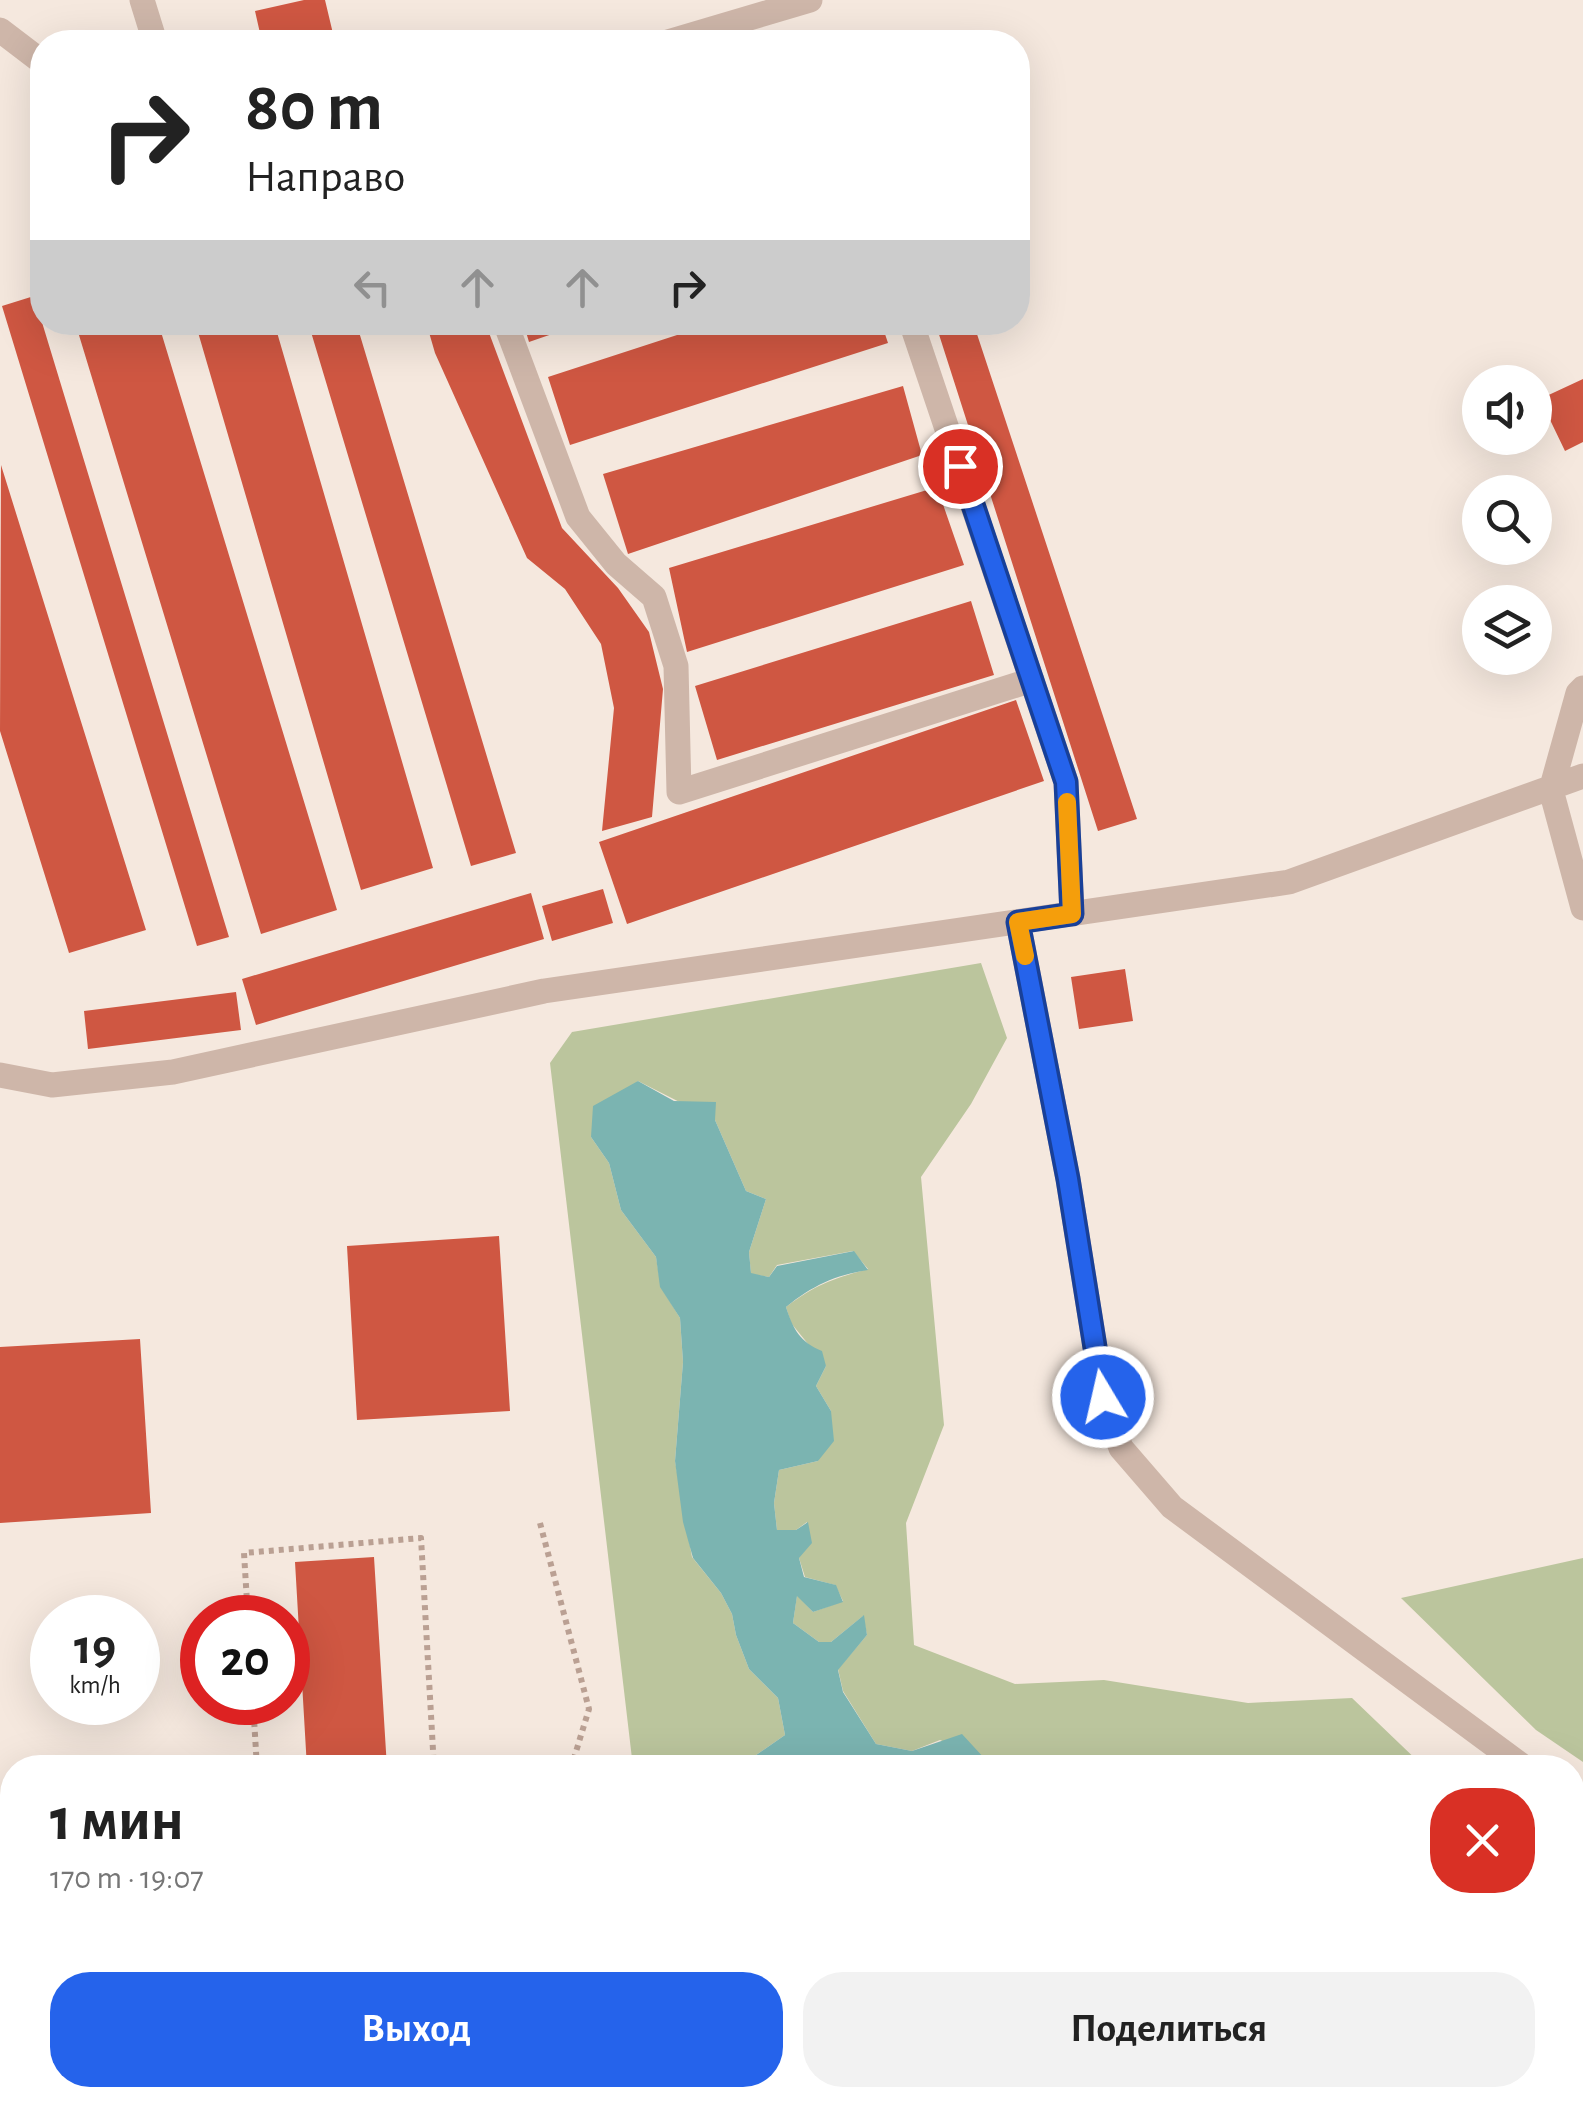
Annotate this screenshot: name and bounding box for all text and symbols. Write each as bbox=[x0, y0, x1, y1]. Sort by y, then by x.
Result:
icon: right bbox=[80, 70, 210, 200]
text: 80 m bbox=[245, 73, 383, 143]
text: Направо bbox=[245, 155, 405, 200]
icon: left bbox=[345, 260, 400, 315]
icon: ahead bbox=[450, 260, 505, 315]
icon: ahead bbox=[555, 260, 610, 315]
icon: right bbox=[660, 260, 715, 315]
map controls bbox=[1462, 365, 1552, 675]
button: sound bbox=[1462, 365, 1552, 455]
pin bbox=[918, 424, 1003, 509]
icon: arrive bbox=[933, 439, 988, 494]
button: search bbox=[1462, 475, 1552, 565]
button: layers bbox=[1462, 585, 1552, 675]
position arrow bbox=[1051, 1345, 1155, 1449]
speed limit sign: 20 bbox=[180, 1595, 310, 1725]
text: 19 bbox=[74, 1623, 116, 1673]
text: km/h bbox=[69, 1673, 121, 1698]
button: close bbox=[1430, 1788, 1535, 1893]
text: 1 мин bbox=[50, 1791, 184, 1851]
text: 170 m · 19:07 bbox=[50, 1862, 204, 1894]
button: Выход bbox=[50, 1972, 783, 2087]
button: Поделиться bbox=[803, 1972, 1535, 2087]

